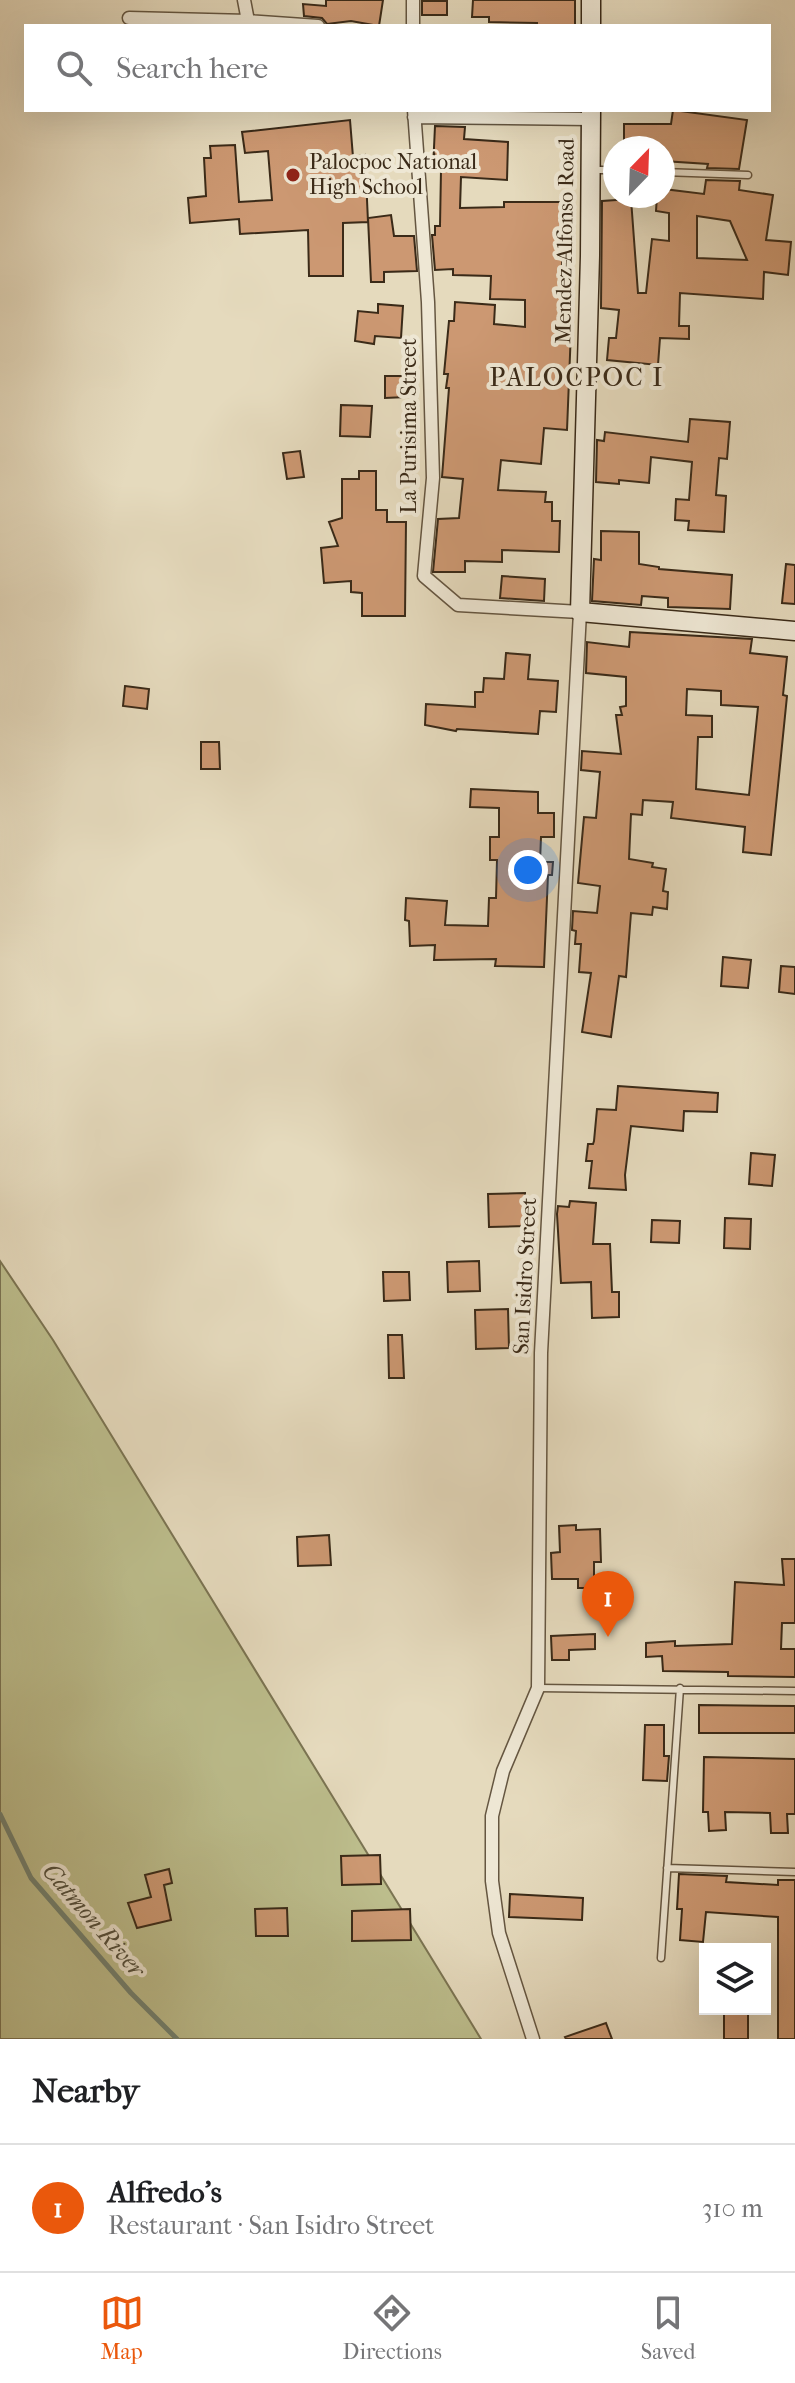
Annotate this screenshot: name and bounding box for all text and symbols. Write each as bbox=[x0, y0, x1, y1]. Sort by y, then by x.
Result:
search box bbox=[24, 24, 771, 112]
icon: search bbox=[52, 46, 96, 90]
text: Search here bbox=[116, 51, 268, 86]
north arrow bbox=[603, 136, 675, 208]
street label: Mendez-Alfonso Road bbox=[550, 137, 580, 344]
place label: Palocpoc National High School bbox=[309, 149, 477, 200]
marker: Palocpoc National High School bbox=[284, 166, 302, 184]
street label: La Purisima Street bbox=[396, 338, 422, 514]
district label: PALOCPOC I bbox=[490, 362, 664, 393]
your location bbox=[508, 850, 548, 890]
street label: San Isidro Street bbox=[508, 1197, 542, 1355]
pin: 1 bbox=[582, 1571, 634, 1637]
water label: Catmon River bbox=[37, 1857, 153, 1984]
map controls bbox=[699, 1943, 771, 2015]
button: layers bbox=[699, 1943, 771, 2015]
text: Nearby bbox=[32, 2071, 139, 2111]
text: Alfredo's bbox=[108, 2175, 222, 2210]
text: 1 bbox=[53, 2193, 63, 2224]
text: 310 m bbox=[702, 2193, 763, 2224]
text: Restaurant · San Isidro Street bbox=[108, 2210, 434, 2241]
tab: Map bbox=[100, 2291, 144, 2365]
tab: Directions bbox=[343, 2291, 442, 2365]
tab: Saved bbox=[641, 2291, 695, 2365]

